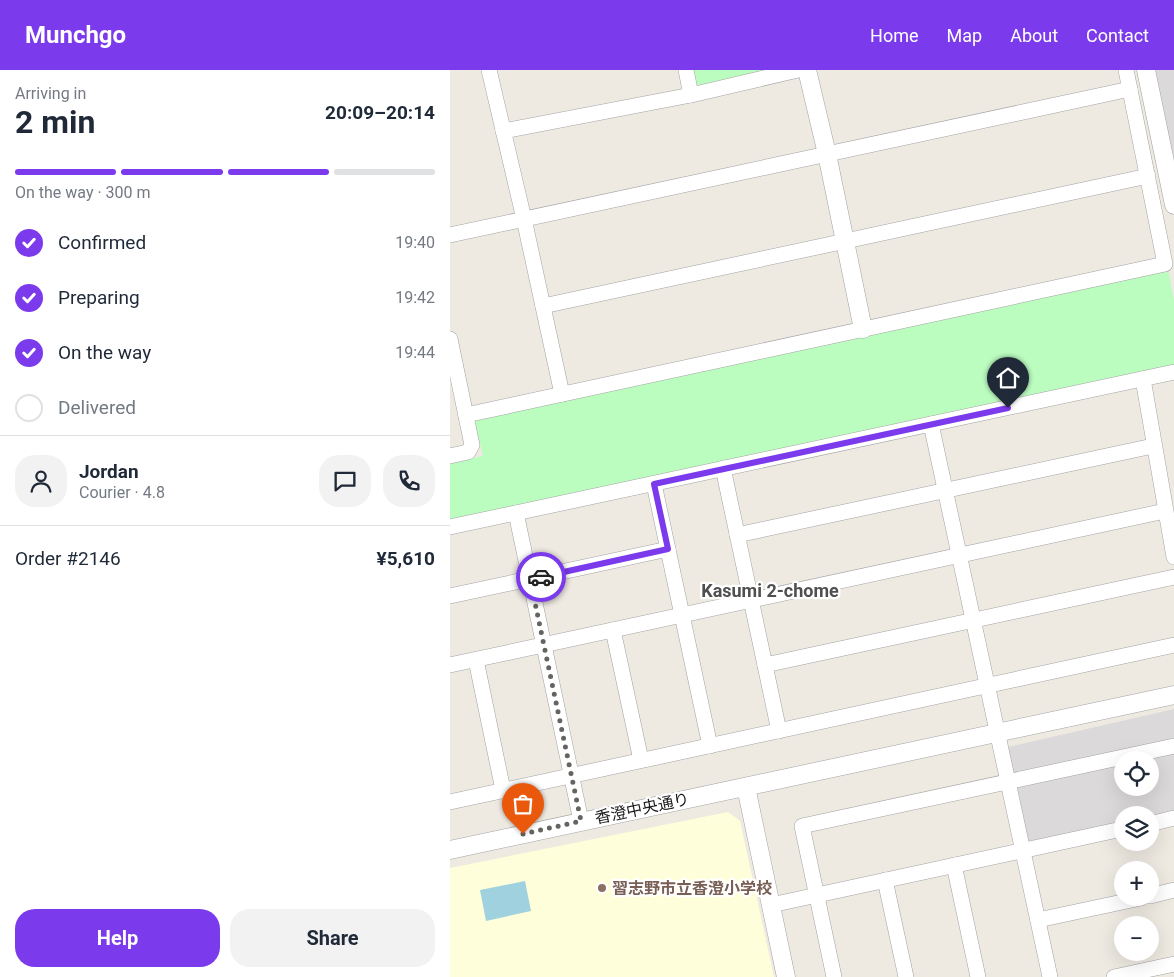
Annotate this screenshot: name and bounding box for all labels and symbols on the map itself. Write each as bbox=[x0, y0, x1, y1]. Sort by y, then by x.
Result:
pin bbox=[987, 357, 1029, 408]
courier bbox=[516, 552, 566, 602]
district label: Kasumi 2-chome bbox=[701, 580, 839, 601]
pin bbox=[502, 783, 544, 834]
street label: 香澄中央通り bbox=[593, 789, 691, 828]
place label: 習志野市立香澄小学校 bbox=[612, 879, 772, 898]
marker: 習志野市立香澄小学校 bbox=[596, 882, 608, 894]

